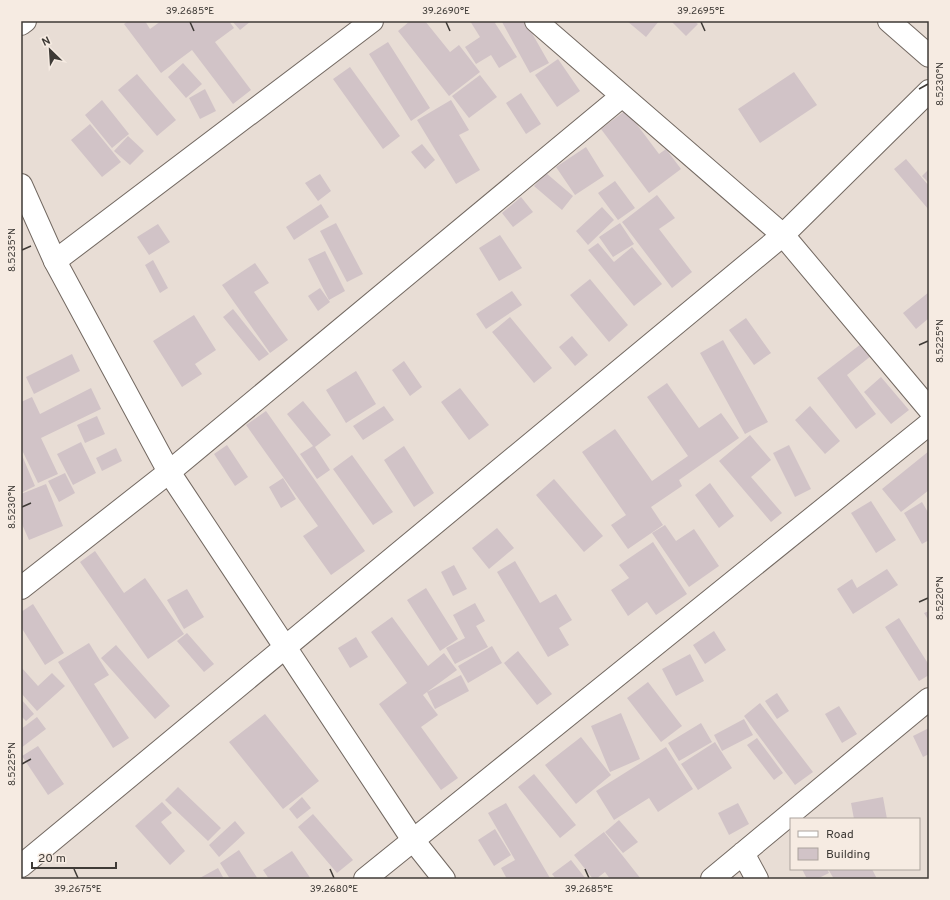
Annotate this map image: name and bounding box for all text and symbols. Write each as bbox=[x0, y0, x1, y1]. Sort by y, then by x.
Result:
text: 39.2685°E bbox=[166, 5, 214, 18]
text: 39.2690°E bbox=[422, 5, 470, 18]
text: 39.2695°E bbox=[677, 5, 725, 18]
north arrow bbox=[30, 30, 70, 70]
text: N bbox=[40, 34, 53, 50]
text: 8.5230°N bbox=[934, 62, 947, 106]
text: 8.5235°N bbox=[6, 228, 19, 272]
text: 8.5225°N bbox=[934, 319, 947, 363]
text: 8.5230°N bbox=[6, 485, 19, 529]
text: 8.5220°N bbox=[934, 576, 947, 620]
text: 8.5225°N bbox=[6, 742, 19, 786]
legend bbox=[790, 818, 920, 870]
text: Road bbox=[826, 827, 854, 843]
scale bar bbox=[32, 844, 116, 870]
text: Building bbox=[826, 847, 870, 863]
text: 20 m bbox=[38, 851, 66, 867]
text: 39.2675°E bbox=[54, 883, 102, 896]
text: 39.2680°E bbox=[310, 883, 358, 896]
text: 39.2685°E bbox=[565, 883, 613, 896]

